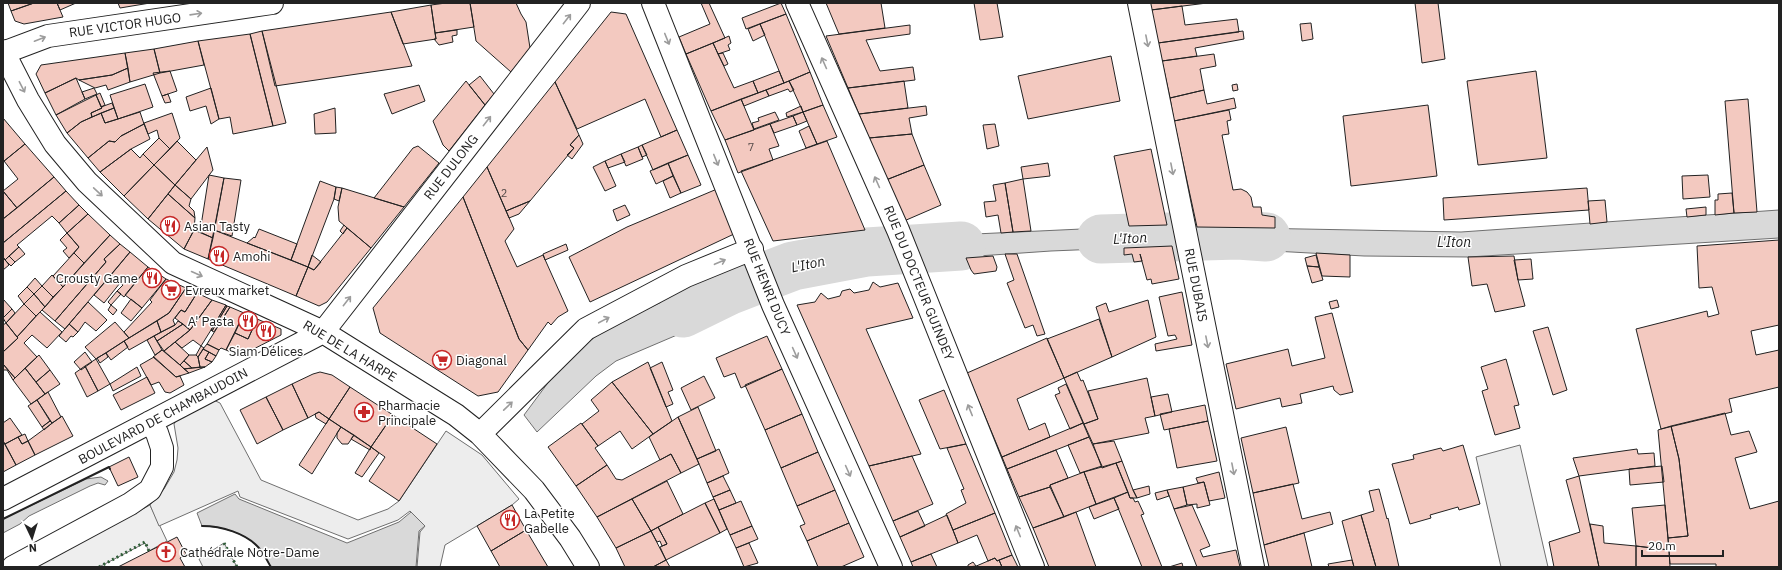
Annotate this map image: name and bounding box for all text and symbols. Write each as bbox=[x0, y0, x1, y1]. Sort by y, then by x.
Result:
street label: RUE VICTOR HUGO bbox=[68, 9, 182, 41]
one-way arrow bbox=[189, 10, 202, 18]
one-way arrow bbox=[563, 13, 571, 24]
one-way arrow bbox=[664, 33, 672, 45]
one-way arrow bbox=[34, 34, 46, 42]
one-way arrow bbox=[1143, 34, 1151, 47]
one-way arrow bbox=[820, 57, 827, 69]
one-way arrow bbox=[19, 81, 26, 93]
one-way arrow bbox=[483, 116, 491, 127]
street label: RUE DULONG bbox=[420, 131, 482, 203]
house number: 7 bbox=[748, 140, 754, 154]
one-way arrow bbox=[713, 153, 720, 165]
one-way arrow bbox=[1169, 162, 1177, 175]
one-way arrow bbox=[873, 176, 880, 188]
house number: 2 bbox=[501, 186, 507, 200]
one-way arrow bbox=[93, 187, 103, 197]
street label: RUE DU DOCTEUR GUINDEY bbox=[880, 203, 958, 363]
restaurant icon: Asian Tasty bbox=[159, 215, 181, 237]
place label: Asian Tasty bbox=[184, 218, 251, 235]
water label: L'Iton bbox=[1112, 228, 1148, 248]
water label: L'Iton bbox=[1437, 233, 1471, 251]
street label: RUE HENRI DUCY bbox=[740, 236, 794, 338]
restaurant icon: Amohi bbox=[208, 245, 230, 267]
street label: RUE DUBAIS bbox=[1181, 247, 1211, 323]
place label: Amohi bbox=[233, 248, 271, 265]
water label: L'Iton bbox=[789, 252, 827, 276]
one-way arrow bbox=[714, 258, 726, 266]
restaurant icon: Crousty Game bbox=[141, 267, 163, 289]
place label: Crousty Game bbox=[56, 270, 138, 287]
one-way arrow bbox=[191, 271, 203, 278]
supermarket icon: Evreux market bbox=[160, 279, 182, 301]
place label: Evreux market bbox=[185, 282, 269, 299]
one-way arrow bbox=[343, 296, 351, 307]
restaurant icon: A' Pasta bbox=[237, 310, 259, 332]
place label: A' Pasta bbox=[188, 313, 234, 330]
one-way arrow bbox=[597, 315, 609, 323]
street label: RUE DE LA HARPE bbox=[300, 316, 400, 386]
restaurant icon: Siam Délices bbox=[255, 320, 277, 342]
one-way arrow bbox=[1204, 335, 1212, 348]
place label: Siam Délices bbox=[229, 343, 303, 360]
one-way arrow bbox=[791, 347, 799, 359]
supermarket icon: Diagonal bbox=[431, 349, 453, 371]
place label: Diagonal bbox=[456, 352, 507, 369]
street label: BOULEVARD DE CHAMBAUDOIN bbox=[75, 364, 251, 468]
place label: Pharmacie Principale bbox=[378, 397, 440, 429]
pharmacy icon: Pharmacie Principale bbox=[353, 401, 375, 423]
one-way arrow bbox=[503, 402, 513, 411]
one-way arrow bbox=[966, 405, 973, 417]
one-way arrow bbox=[1229, 462, 1237, 475]
one-way arrow bbox=[845, 465, 852, 477]
place label: La Petite Gabelle bbox=[524, 505, 575, 537]
restaurant icon: La Petite Gabelle bbox=[499, 509, 521, 531]
north arrow bbox=[12, 518, 52, 558]
one-way arrow bbox=[1014, 525, 1022, 537]
scale bar bbox=[1642, 532, 1723, 558]
text: 20 m bbox=[1648, 538, 1676, 553]
text: N bbox=[28, 541, 37, 555]
church icon: Cathédrale Notre-Dame bbox=[155, 541, 177, 563]
place label: Cathédrale Notre-Dame bbox=[180, 544, 319, 561]

